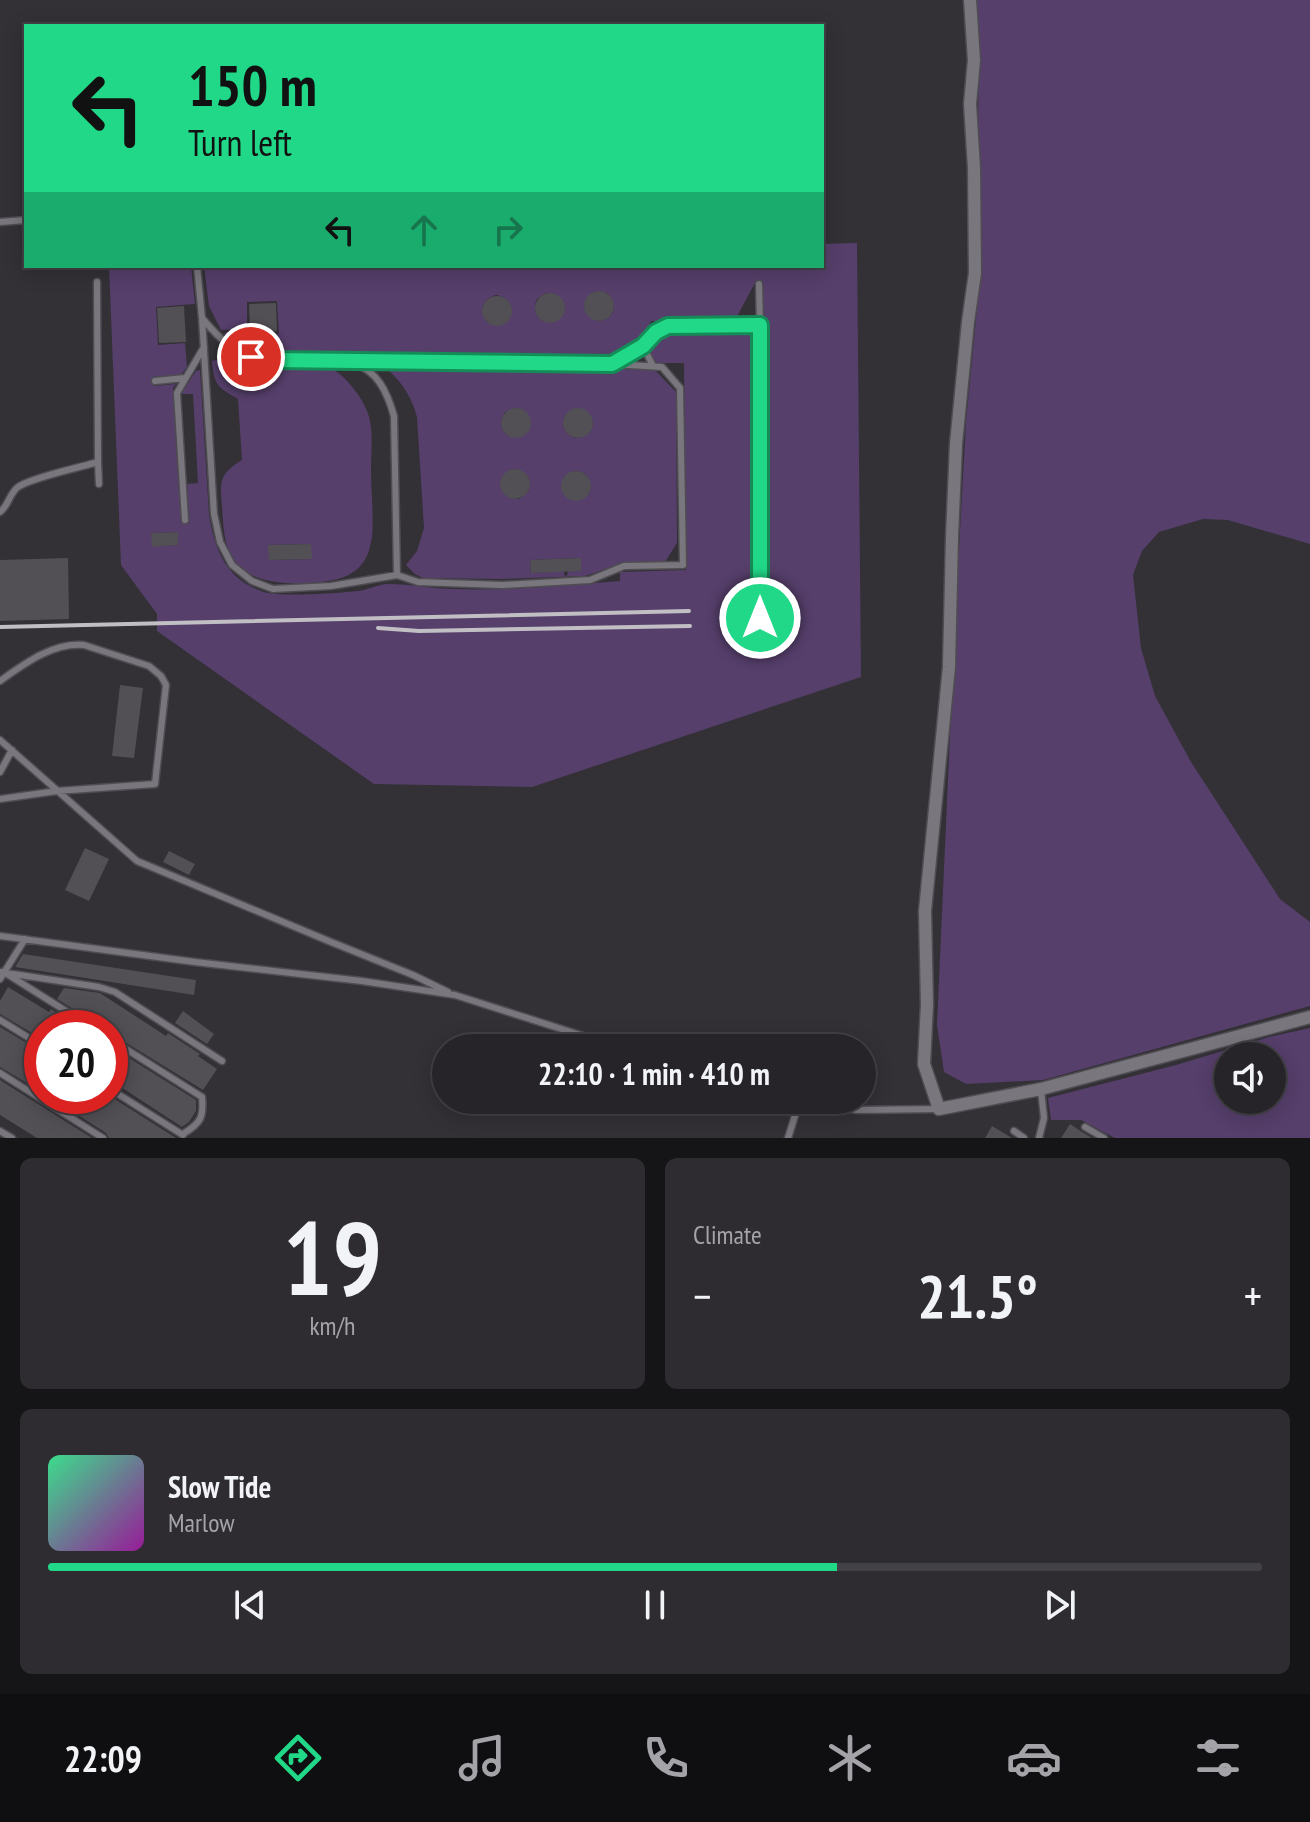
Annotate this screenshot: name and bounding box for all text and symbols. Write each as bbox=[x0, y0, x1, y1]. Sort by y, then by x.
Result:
text: 150 m bbox=[188, 49, 317, 121]
icon: left bbox=[56, 56, 160, 160]
text: Turn left bbox=[188, 119, 292, 166]
icon: left bbox=[318, 208, 362, 252]
icon: ahead bbox=[402, 208, 446, 252]
icon: right bbox=[486, 208, 530, 252]
pin bbox=[217, 323, 285, 391]
icon: arrive bbox=[229, 335, 273, 379]
position arrow bbox=[718, 576, 802, 660]
speed limit sign: 20 bbox=[24, 1010, 128, 1114]
map controls bbox=[1214, 1042, 1286, 1114]
button: sound bbox=[1214, 1042, 1286, 1114]
text: 22:10 · 1 min · 410 m bbox=[538, 1054, 770, 1093]
text: 19 bbox=[283, 1189, 382, 1324]
text: Climate bbox=[693, 1218, 762, 1251]
text: 21.5° bbox=[917, 1257, 1038, 1335]
text: − bbox=[693, 1267, 711, 1324]
text: + bbox=[1244, 1267, 1262, 1324]
text: km/h bbox=[309, 1309, 356, 1342]
text: Slow Tide bbox=[168, 1467, 271, 1506]
text: Marlow bbox=[168, 1506, 234, 1539]
icon: previous bbox=[228, 1583, 272, 1627]
icon: pause bbox=[633, 1583, 677, 1627]
icon: next bbox=[1038, 1583, 1082, 1627]
icon: directions bbox=[270, 1730, 326, 1786]
icon: music bbox=[454, 1730, 510, 1786]
icon: phone bbox=[638, 1730, 694, 1786]
icon: climate bbox=[822, 1730, 878, 1786]
icon: car bbox=[1006, 1730, 1062, 1786]
icon: filters bbox=[1190, 1730, 1246, 1786]
text: 22:09 bbox=[64, 1735, 142, 1782]

